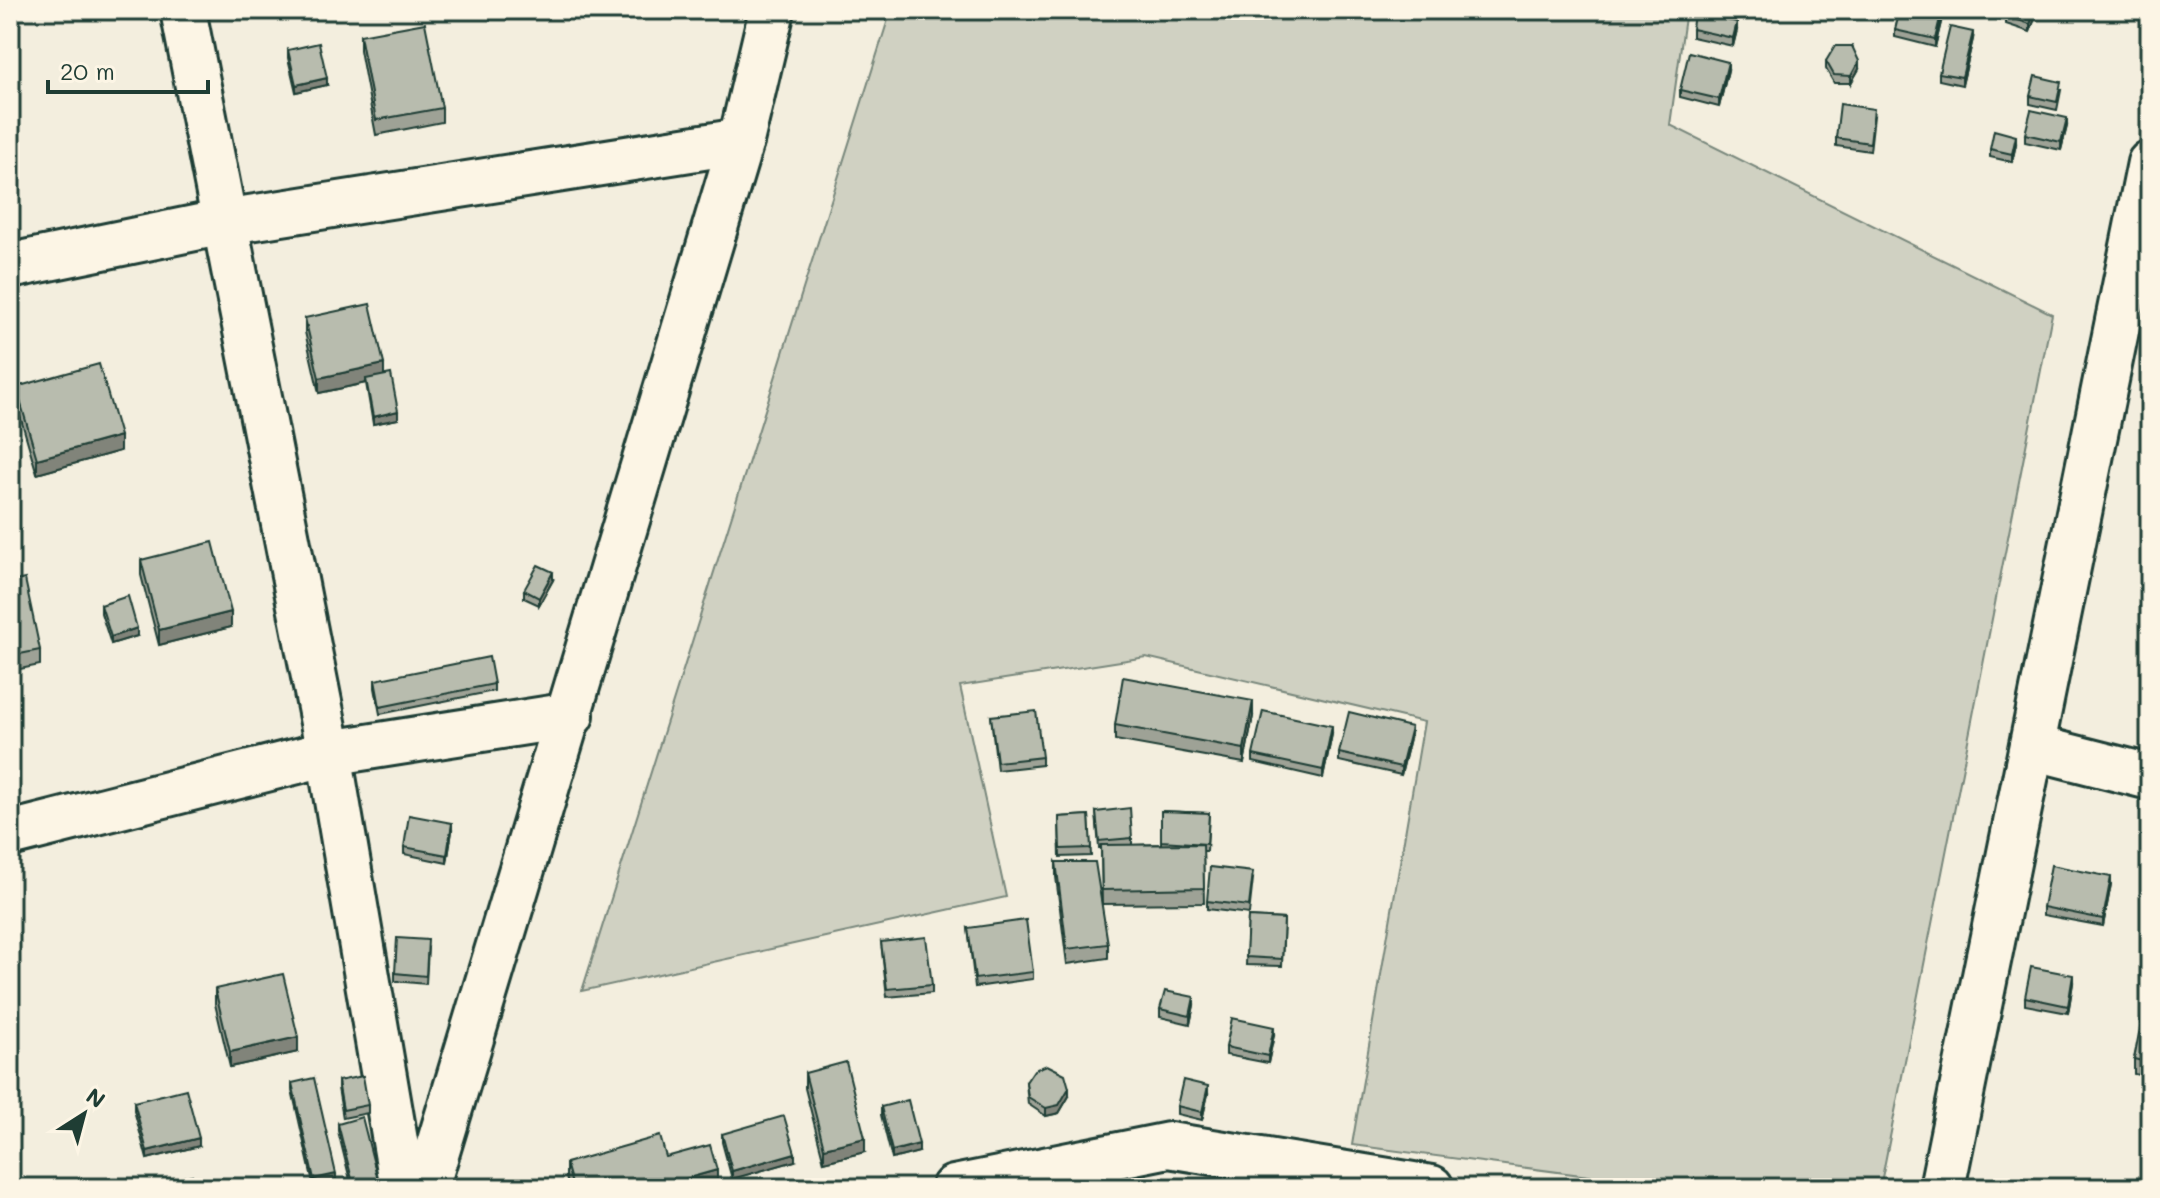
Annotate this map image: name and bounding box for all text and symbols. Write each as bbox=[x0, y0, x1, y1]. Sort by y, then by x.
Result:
scale bar bbox=[48, 44, 208, 94]
text: 20 m bbox=[60, 55, 115, 86]
north arrow bbox=[44, 1074, 124, 1154]
text: N bbox=[81, 1081, 111, 1114]

